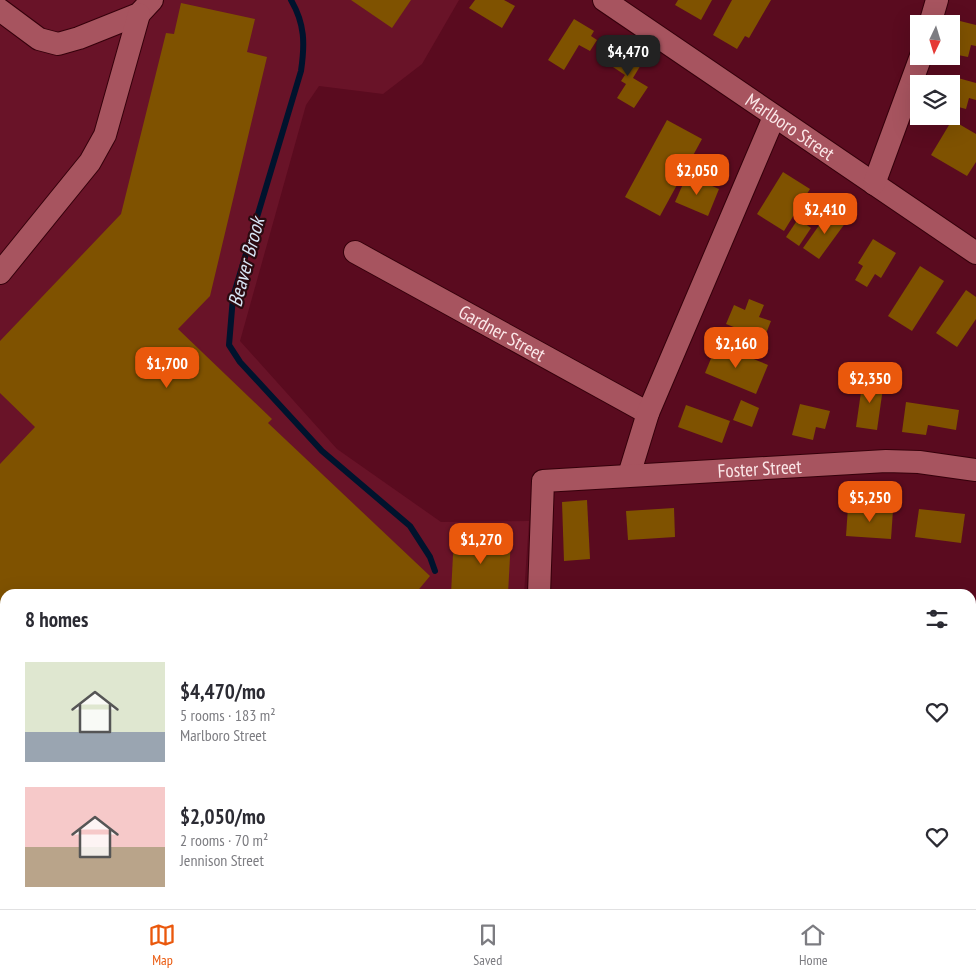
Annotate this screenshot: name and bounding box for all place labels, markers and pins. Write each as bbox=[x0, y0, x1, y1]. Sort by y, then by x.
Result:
pin: $4,470 bbox=[587, 34, 669, 77]
pin: $2,050 bbox=[656, 154, 738, 196]
pin: $2,410 bbox=[784, 192, 866, 235]
pin: $2,160 bbox=[695, 326, 777, 369]
pin: $1,700 bbox=[126, 346, 208, 389]
pin: $2,350 bbox=[829, 362, 911, 404]
pin: $5,250 bbox=[829, 480, 911, 523]
pin: $1,270 bbox=[440, 522, 522, 565]

